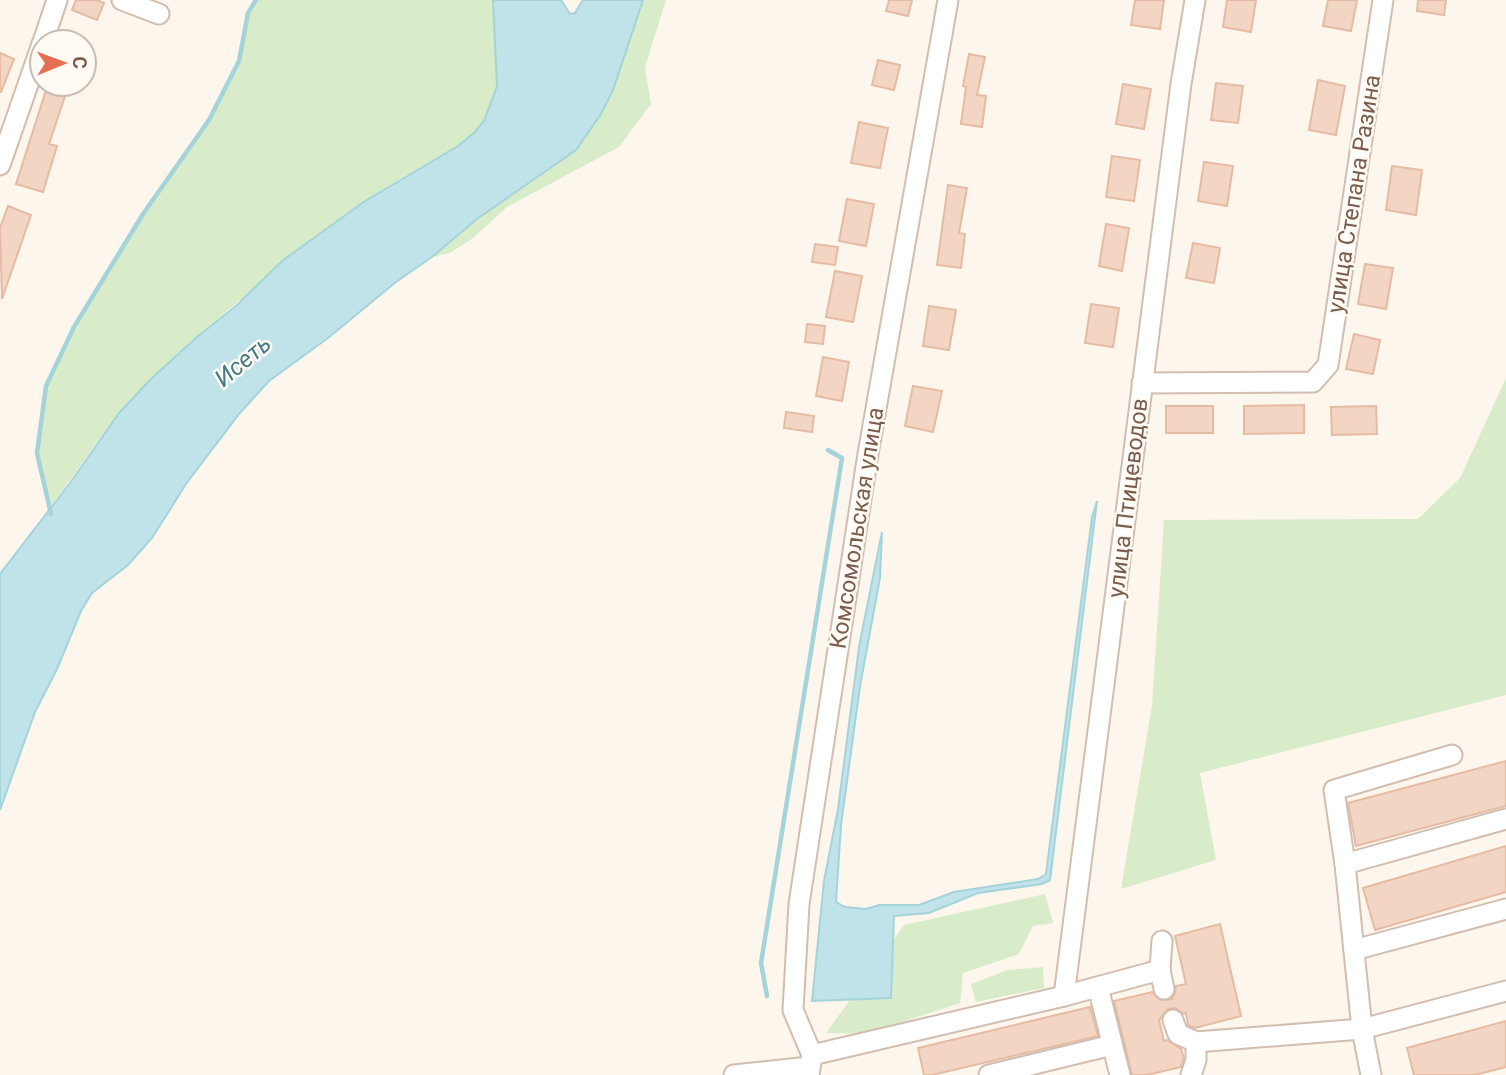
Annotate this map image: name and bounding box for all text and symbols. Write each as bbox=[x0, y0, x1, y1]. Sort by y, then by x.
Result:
north arrow bbox=[28, 28, 98, 98]
text: С bbox=[68, 56, 91, 69]
street label: улица Степана Разина bbox=[1322, 73, 1386, 315]
water label: Исеть bbox=[209, 329, 277, 393]
street label: улица Птицеводов bbox=[1102, 397, 1154, 599]
street label: Комсомольская улица bbox=[825, 405, 889, 651]

